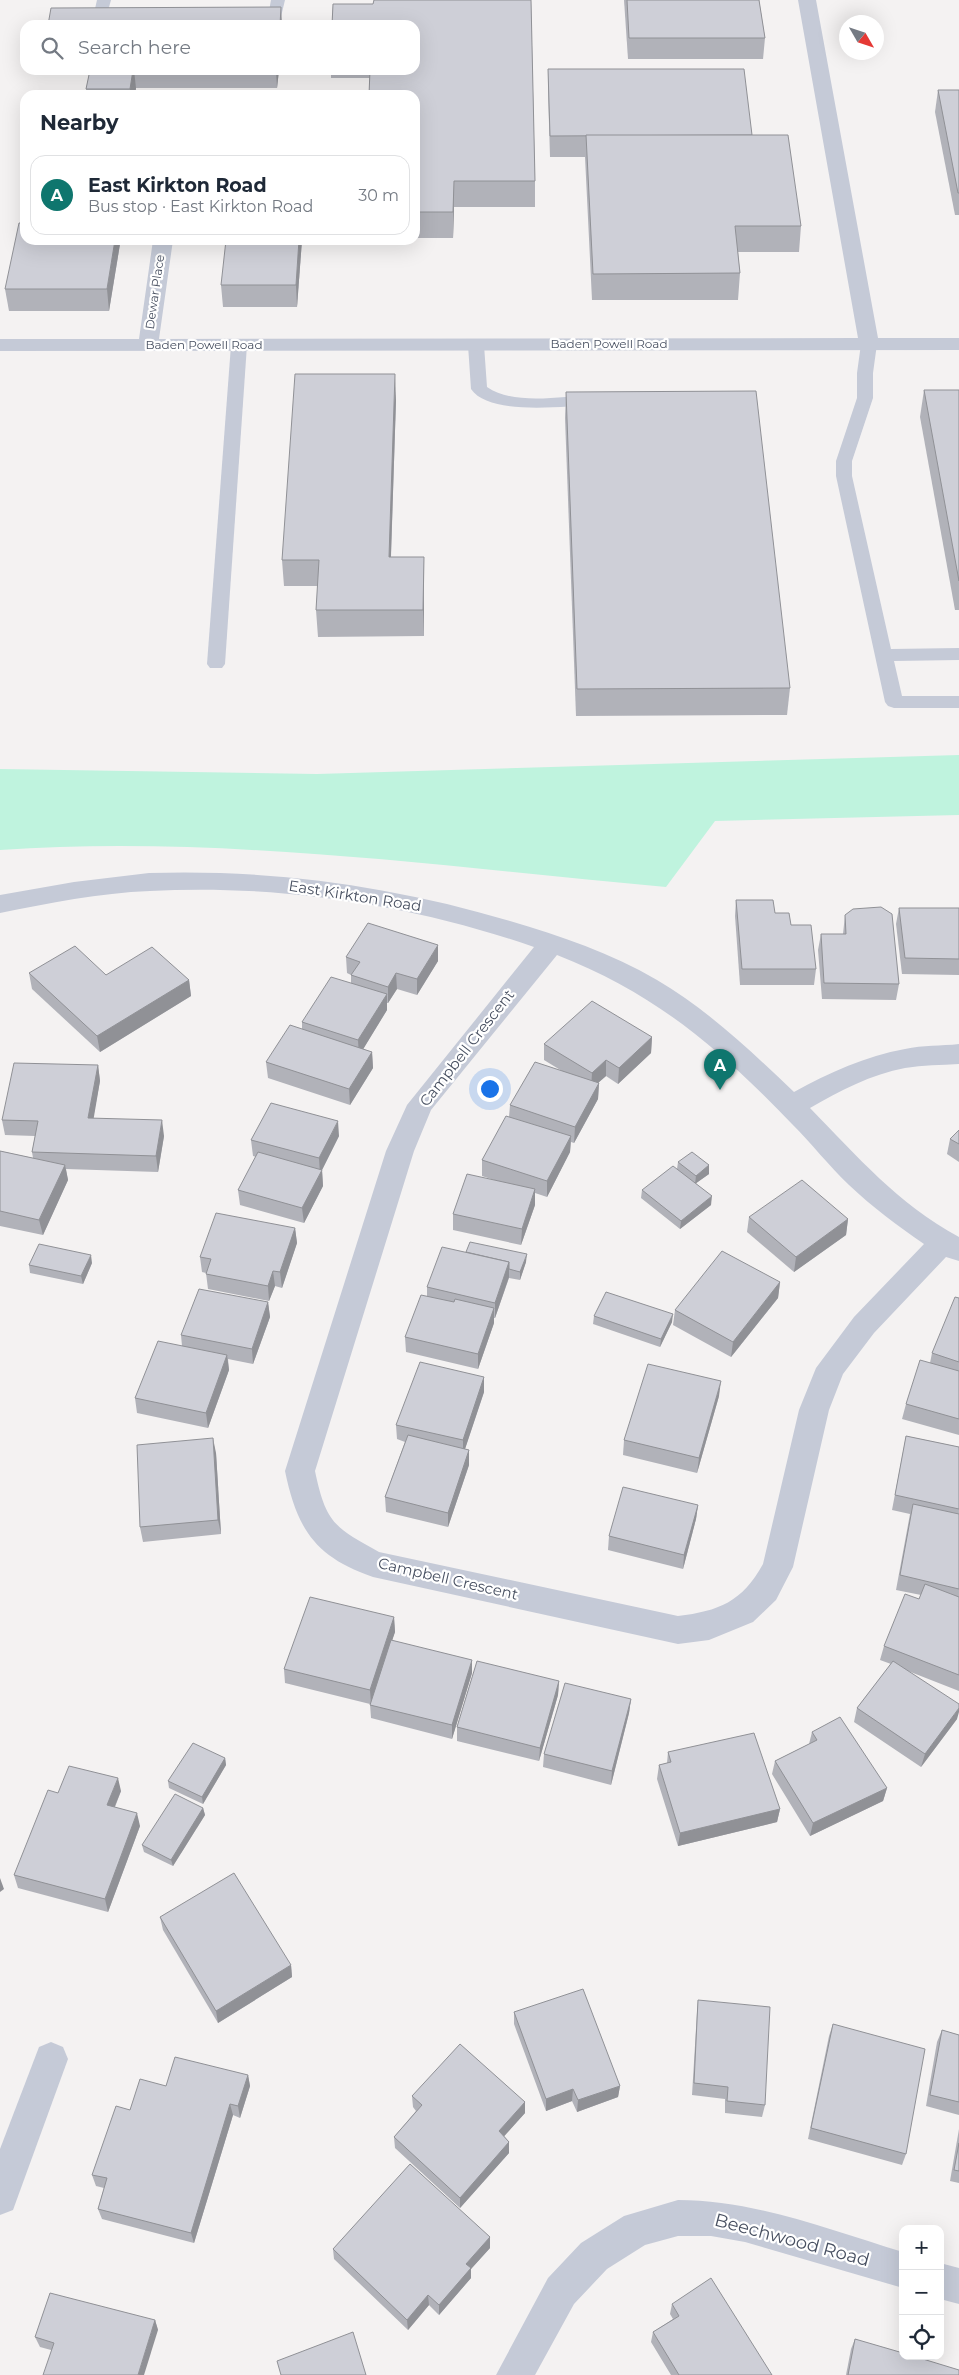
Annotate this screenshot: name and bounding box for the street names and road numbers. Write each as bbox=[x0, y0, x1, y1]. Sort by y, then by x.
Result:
street label: Dewar Place bbox=[142, 254, 167, 330]
street label: Baden Powell Road bbox=[550, 336, 668, 351]
street label: Baden Powell Road bbox=[145, 337, 263, 352]
street label: East Kirkton Road bbox=[287, 876, 423, 915]
street label: Campbell Crescent bbox=[415, 985, 518, 1110]
street label: Campbell Crescent bbox=[376, 1553, 520, 1604]
street label: Beechwood Road bbox=[712, 2209, 872, 2271]

